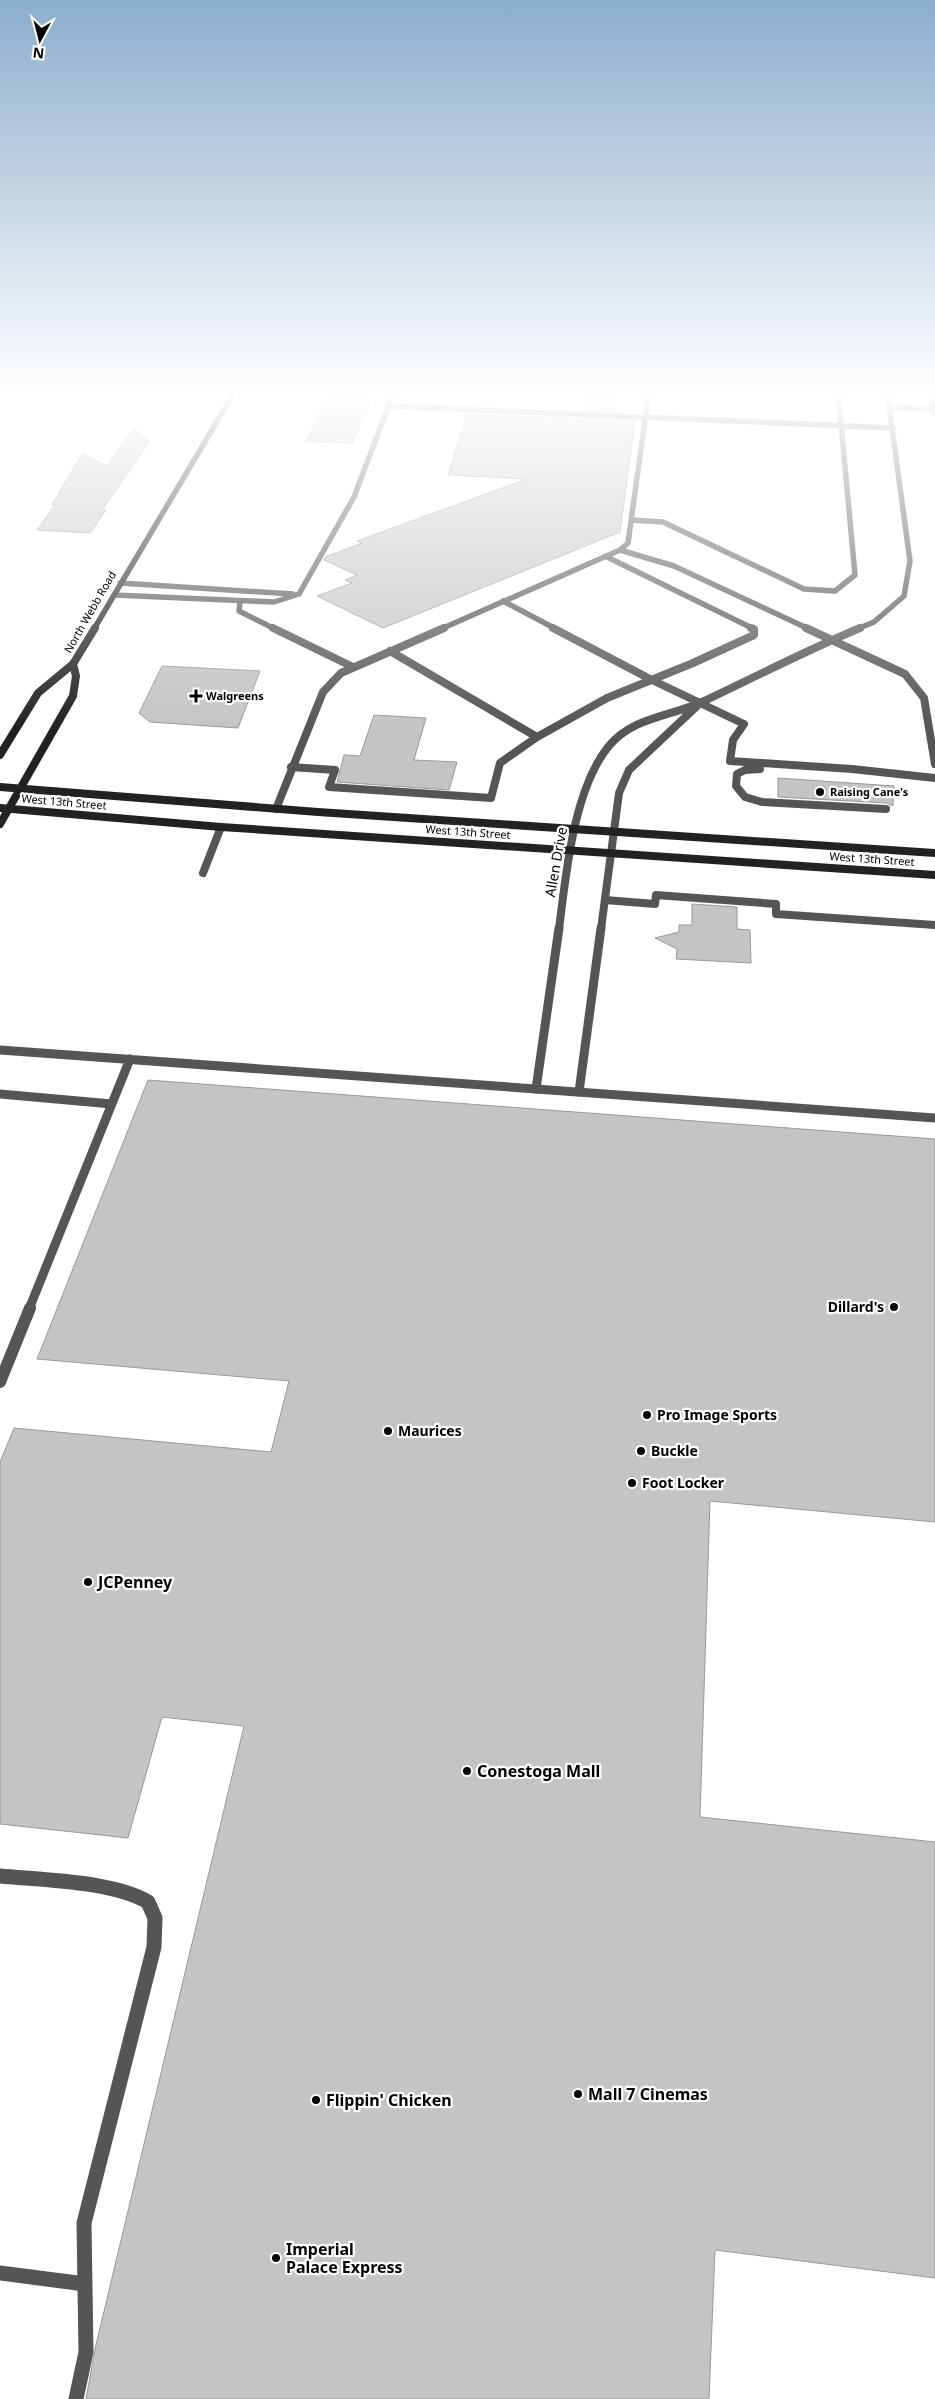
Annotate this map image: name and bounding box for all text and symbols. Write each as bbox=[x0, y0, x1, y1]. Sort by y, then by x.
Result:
north arrow bbox=[15, 15, 65, 65]
text: N bbox=[32, 43, 45, 64]
street label: North Webb Road bbox=[60, 568, 119, 655]
place label: Walgreens bbox=[206, 688, 264, 703]
marker: Walgreens bbox=[190, 690, 202, 702]
place label: Raising Cane's bbox=[830, 784, 909, 799]
marker: Raising Cane's bbox=[814, 786, 826, 798]
street label: West 13th Street bbox=[21, 790, 107, 813]
street label: West 13th Street bbox=[425, 821, 511, 842]
street label: Allen Drive bbox=[540, 825, 571, 899]
street label: West 13th Street bbox=[829, 848, 915, 869]
place label: Dillard's bbox=[828, 1297, 884, 1316]
marker: Dillard's bbox=[888, 1301, 900, 1313]
place label: Pro Image Sports bbox=[657, 1405, 777, 1424]
marker: Pro Image Sports bbox=[641, 1409, 653, 1421]
place label: Maurices bbox=[398, 1421, 462, 1440]
marker: Maurices bbox=[382, 1425, 394, 1437]
place label: Buckle bbox=[651, 1441, 698, 1460]
marker: Buckle bbox=[635, 1445, 647, 1457]
place label: Foot Locker bbox=[642, 1473, 725, 1492]
marker: Foot Locker bbox=[626, 1477, 638, 1489]
place label: JCPenney bbox=[96, 1571, 173, 1593]
marker: JCPenney bbox=[82, 1576, 94, 1588]
place label: Conestoga Mall bbox=[477, 1760, 600, 1782]
marker: Conestoga Mall bbox=[461, 1765, 473, 1777]
place label: Mall 7 Cinemas bbox=[588, 2083, 708, 2105]
marker: Mall 7 Cinemas bbox=[572, 2088, 584, 2100]
place label: Flippin' Chicken bbox=[326, 2089, 452, 2111]
marker: Flippin' Chicken bbox=[310, 2094, 322, 2106]
place label: Imperial Palace Express bbox=[286, 2238, 403, 2278]
marker: Imperial Palace Express bbox=[270, 2252, 282, 2264]

